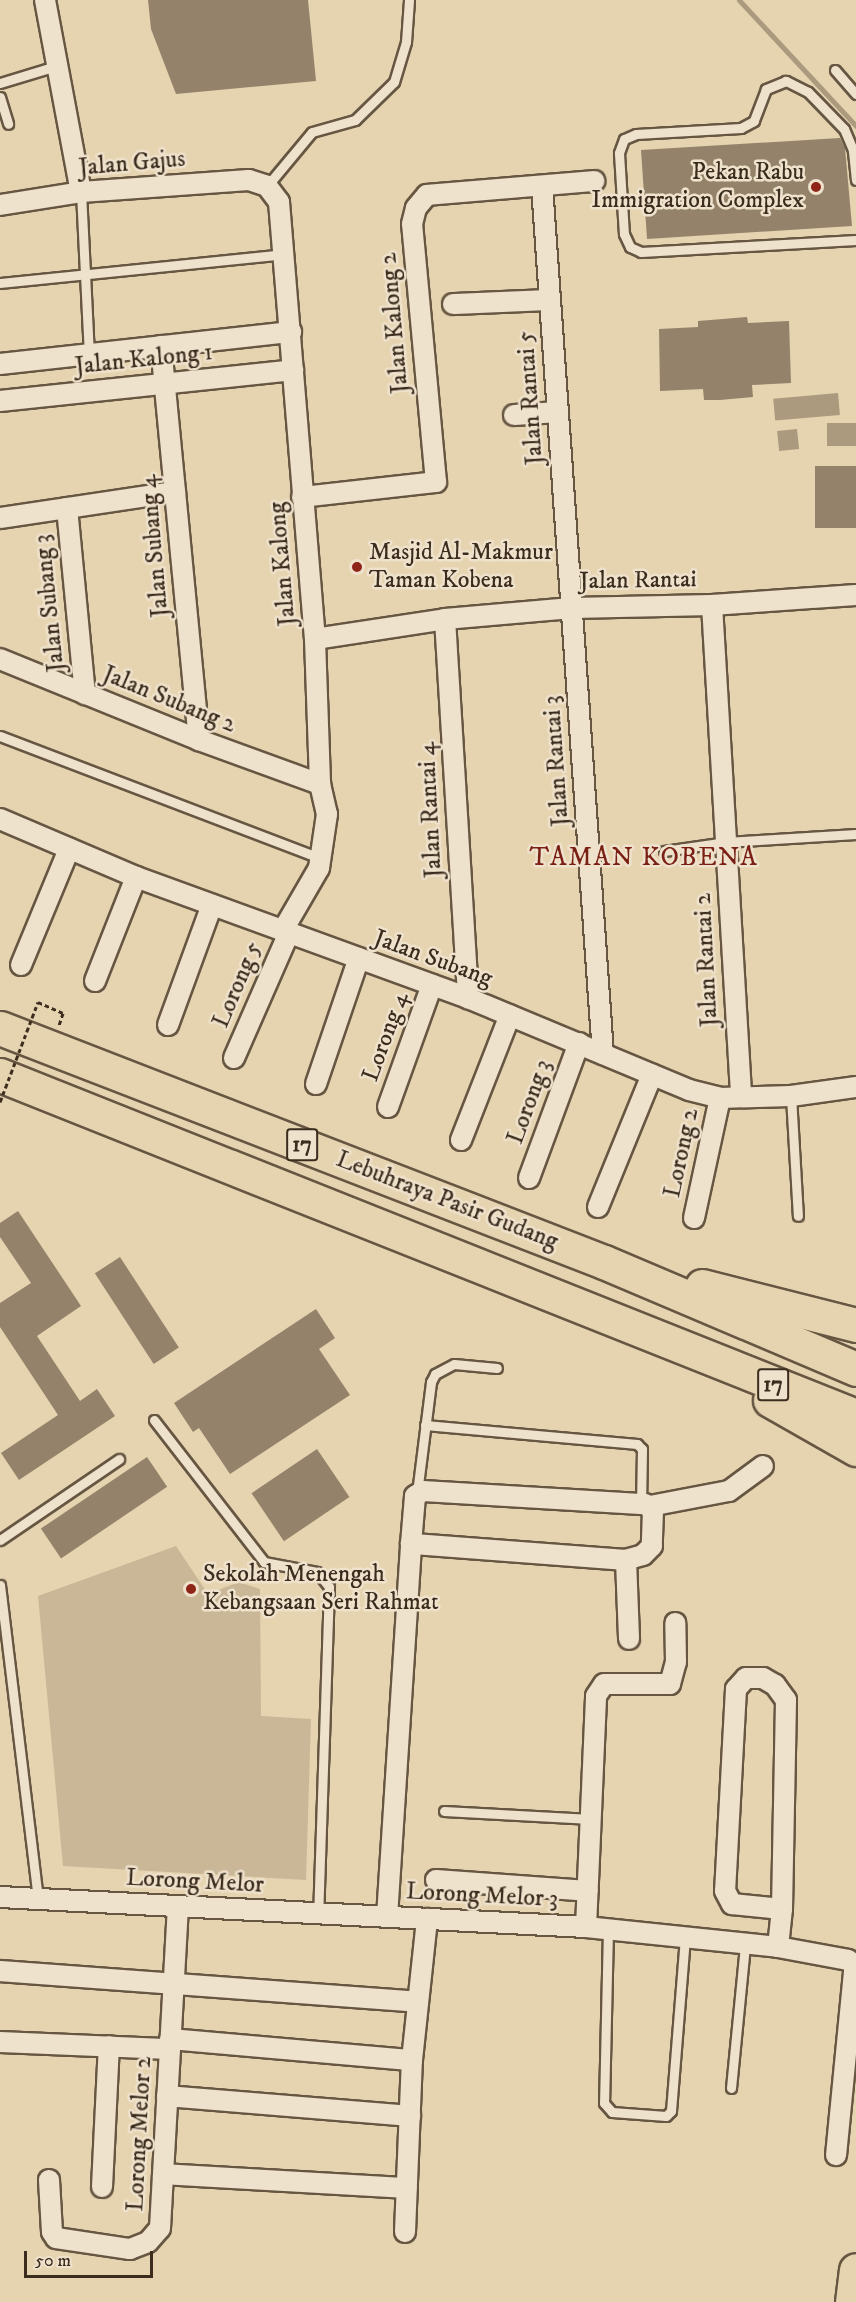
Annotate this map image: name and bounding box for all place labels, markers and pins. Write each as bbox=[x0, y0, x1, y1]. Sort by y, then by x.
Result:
place label: Pekan Rabu Immigration Complex bbox=[591, 159, 804, 215]
marker: Pekan Rabu Immigration Complex bbox=[809, 180, 823, 194]
place label: Masjid Al-Makmur Taman Kobena bbox=[369, 539, 553, 595]
marker: Masjid Al-Makmur Taman Kobena bbox=[350, 560, 364, 574]
place label: Sekolah Menengah Kebangsaan Seri Rahmat bbox=[203, 1561, 439, 1617]
marker: Sekolah Menengah Kebangsaan Seri Rahmat bbox=[184, 1582, 198, 1596]

